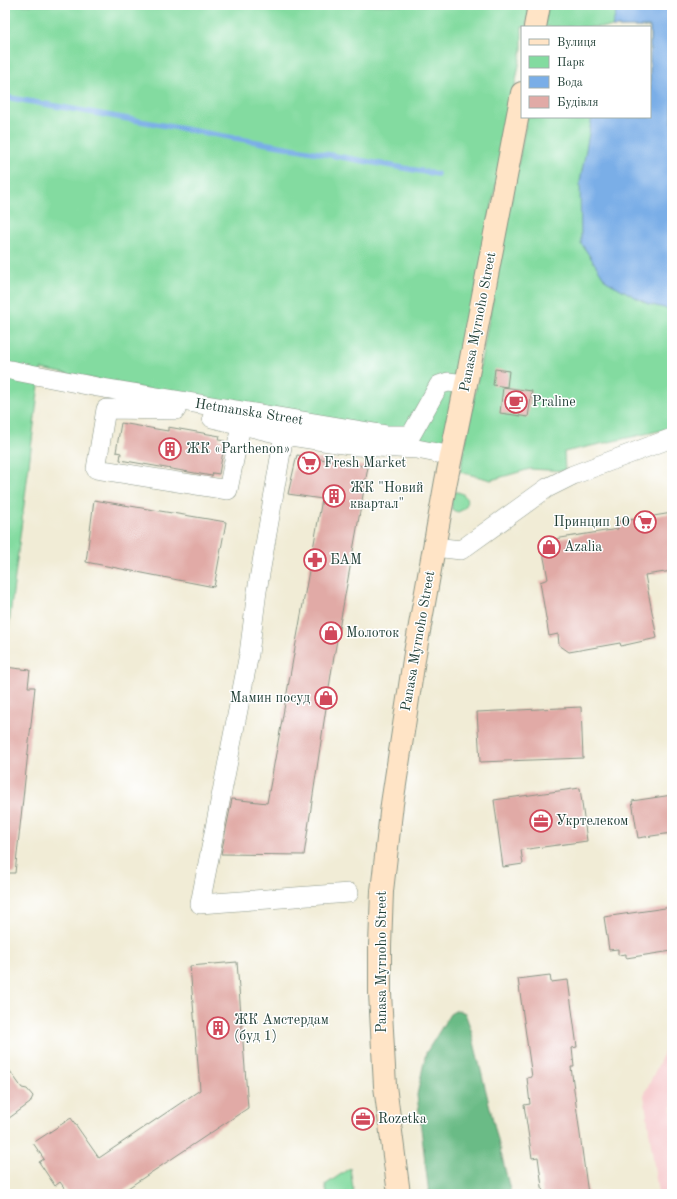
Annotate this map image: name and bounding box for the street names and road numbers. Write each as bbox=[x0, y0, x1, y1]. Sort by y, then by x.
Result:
street label: Panasa Myrnoho Street bbox=[458, 251, 498, 393]
street label: Hetmanska Street bbox=[194, 397, 304, 427]
street label: Panasa Myrnoho Street bbox=[399, 570, 437, 712]
street label: Panasa Myrnoho Street bbox=[375, 891, 389, 1033]

